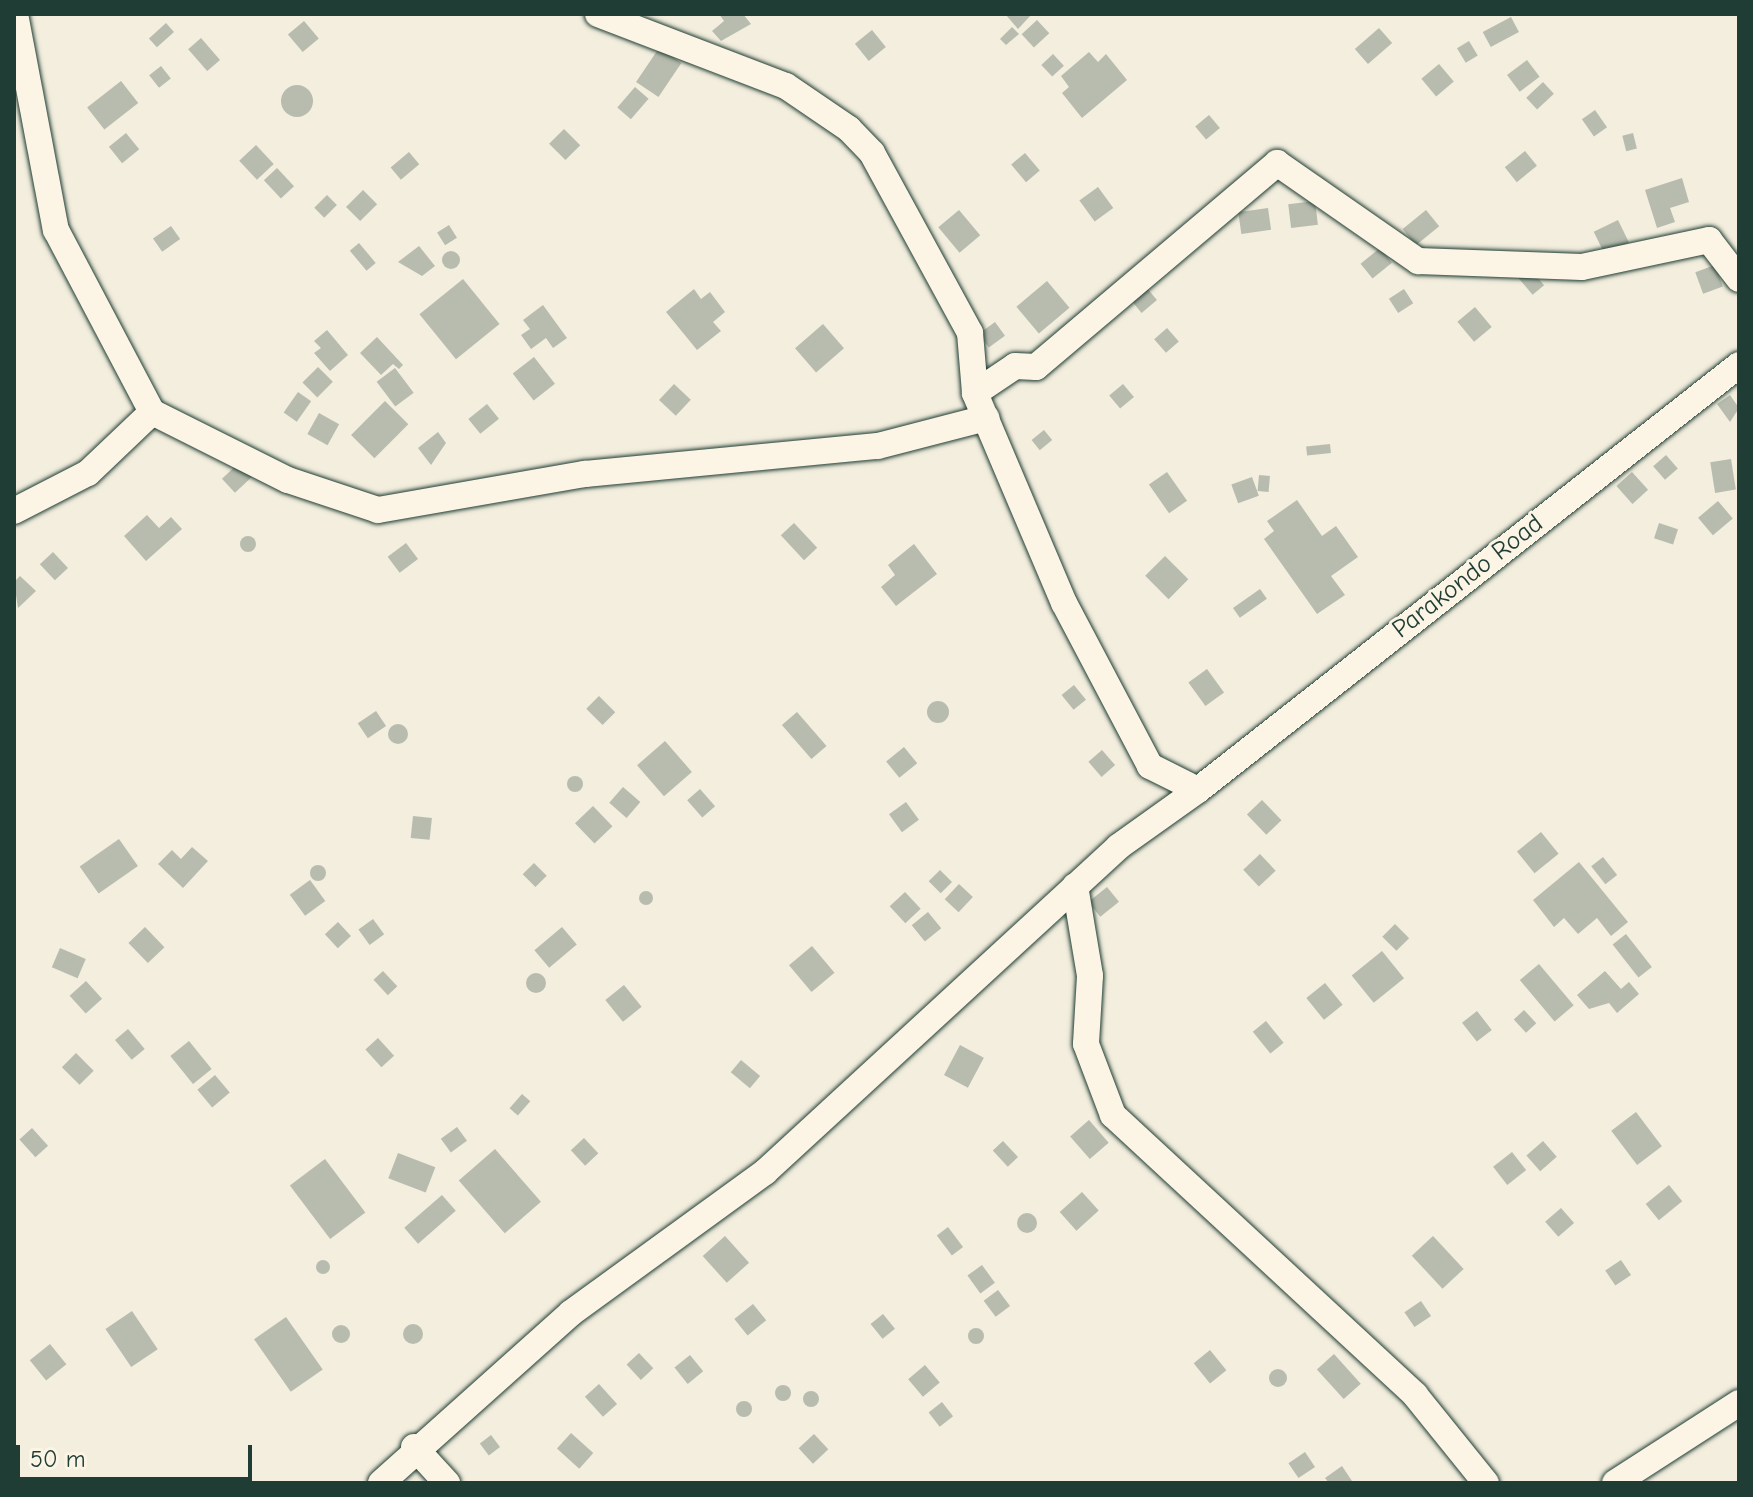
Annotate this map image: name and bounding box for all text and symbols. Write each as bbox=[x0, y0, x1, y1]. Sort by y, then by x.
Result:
street label: Parakondo Road bbox=[1386, 508, 1550, 646]
scale bar bbox=[20, 1429, 256, 1479]
text: 50 m bbox=[30, 1445, 86, 1473]

